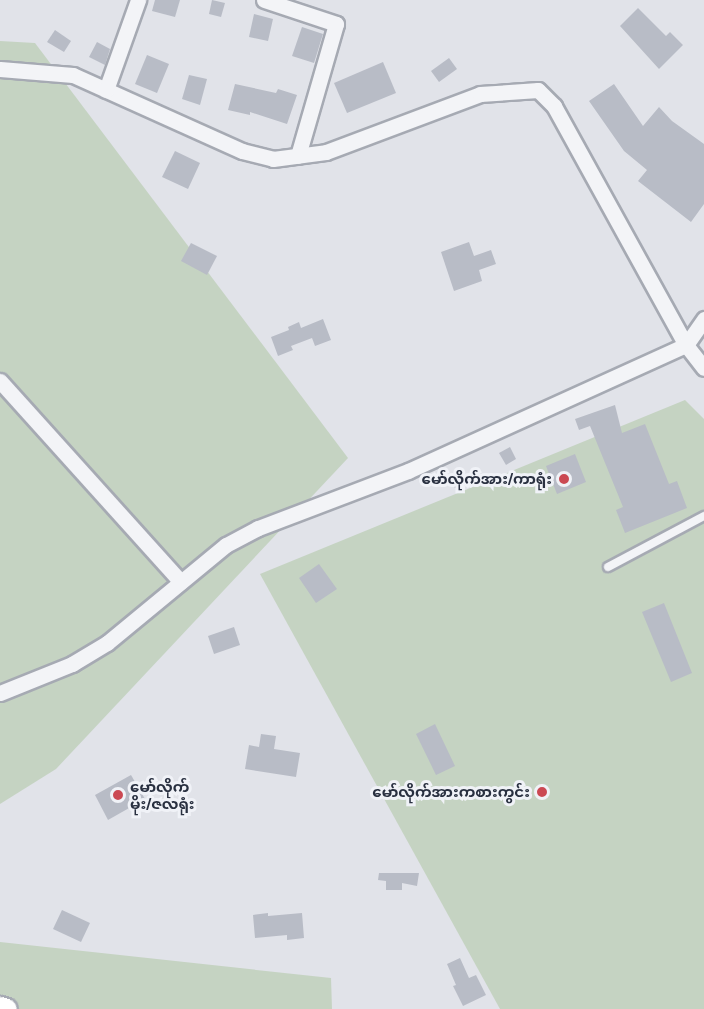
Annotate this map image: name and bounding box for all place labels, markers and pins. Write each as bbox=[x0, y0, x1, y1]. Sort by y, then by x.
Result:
place label: မော်လိုက်အား/ကာရုံး bbox=[422, 470, 552, 488]
marker: မော်လိုက်အား/ကာရုံး bbox=[557, 472, 571, 486]
place label: မော်လိုက် မိုး/ဇလရုံး bbox=[130, 777, 195, 812]
place label: မော်လိုက်အားကစားကွင်း bbox=[372, 783, 530, 801]
marker: မော်လိုက်အားကစားကွင်း bbox=[535, 785, 549, 799]
marker: မော်လိုက် မိုး/ဇလရုံး bbox=[111, 788, 125, 802]

